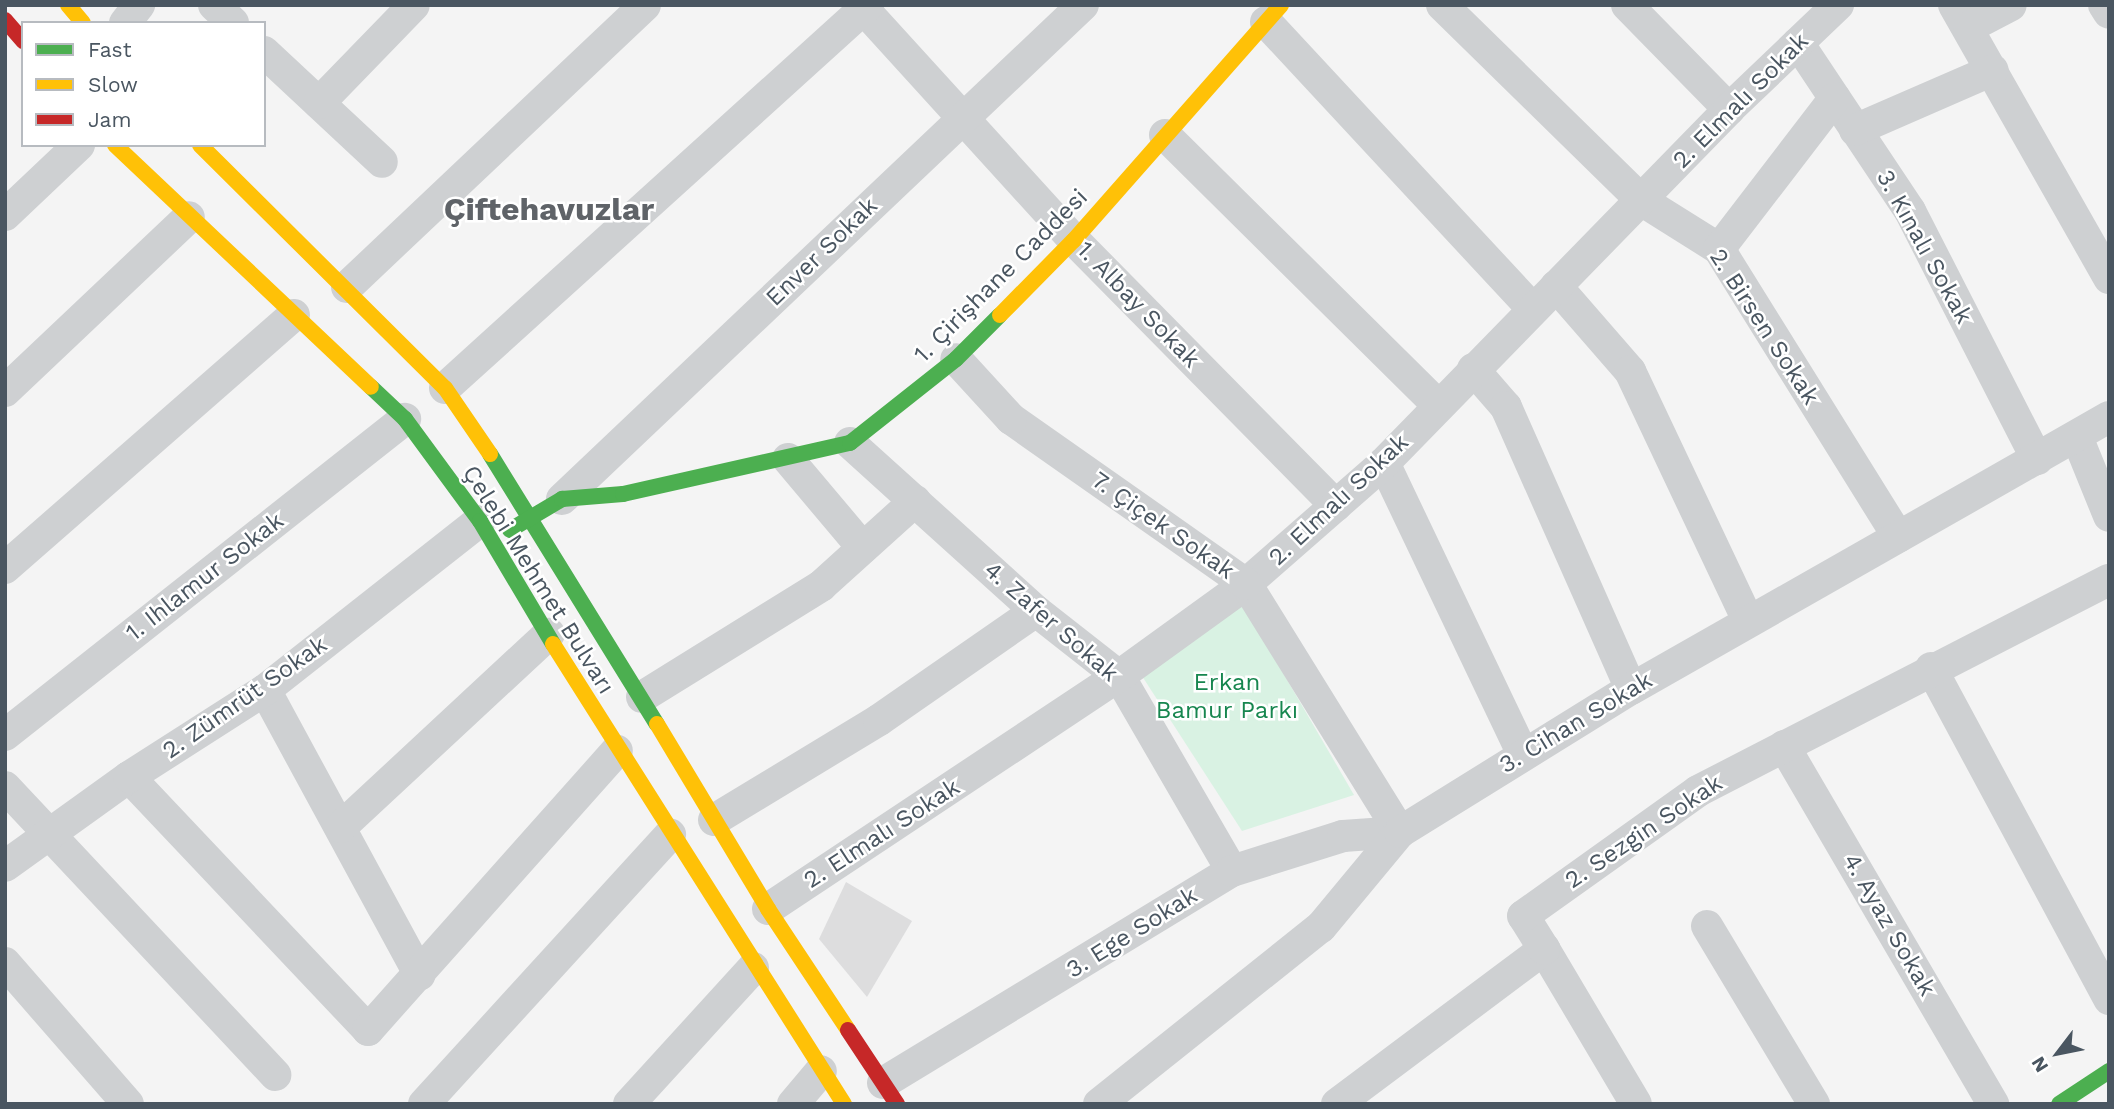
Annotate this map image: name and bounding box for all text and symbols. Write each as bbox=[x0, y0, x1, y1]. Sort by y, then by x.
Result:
legend bbox=[21, 21, 266, 147]
street label: 2. Elmalı Sokak bbox=[1667, 27, 1815, 175]
text: Fast bbox=[88, 37, 132, 62]
text: Slow bbox=[88, 72, 138, 97]
text: Jam bbox=[88, 107, 131, 132]
street label: 3. Kınalı Sokak bbox=[1870, 165, 1978, 329]
street label: 1. Çirişhane Caddesi bbox=[908, 183, 1094, 369]
district label: Çiftehavuzlar bbox=[444, 190, 654, 228]
street label: Enver Sokak bbox=[760, 191, 884, 313]
street label: 1. Albay Sokak bbox=[1070, 235, 1206, 375]
street label: 2. Birsen Sokak bbox=[1703, 244, 1825, 410]
street label: 2. Elmalı Sokak bbox=[1263, 428, 1415, 572]
street label: Çelebi Mehmet Bulvarı bbox=[456, 460, 620, 700]
street label: 7. Çiçek Sokak bbox=[1086, 466, 1240, 586]
street label: 1. Ihlamur Sokak bbox=[120, 506, 290, 648]
street label: 4. Zafer Sokak bbox=[978, 556, 1124, 688]
street label: 2. Zümrüt Sokak bbox=[157, 631, 333, 765]
street label: 3. Cihan Sokak bbox=[1494, 666, 1658, 780]
park label: Erkan Bamur Parkı bbox=[1156, 669, 1298, 725]
street label: 2. Sezgin Sokak bbox=[1560, 769, 1728, 895]
street label: 2. Elmalı Sokak bbox=[799, 773, 965, 895]
street label: 4. Ayaz Sokak bbox=[1836, 848, 1942, 1002]
street label: 3. Ege Sokak bbox=[1061, 881, 1203, 985]
north arrow bbox=[2023, 1018, 2093, 1088]
text: N bbox=[2026, 1052, 2053, 1076]

